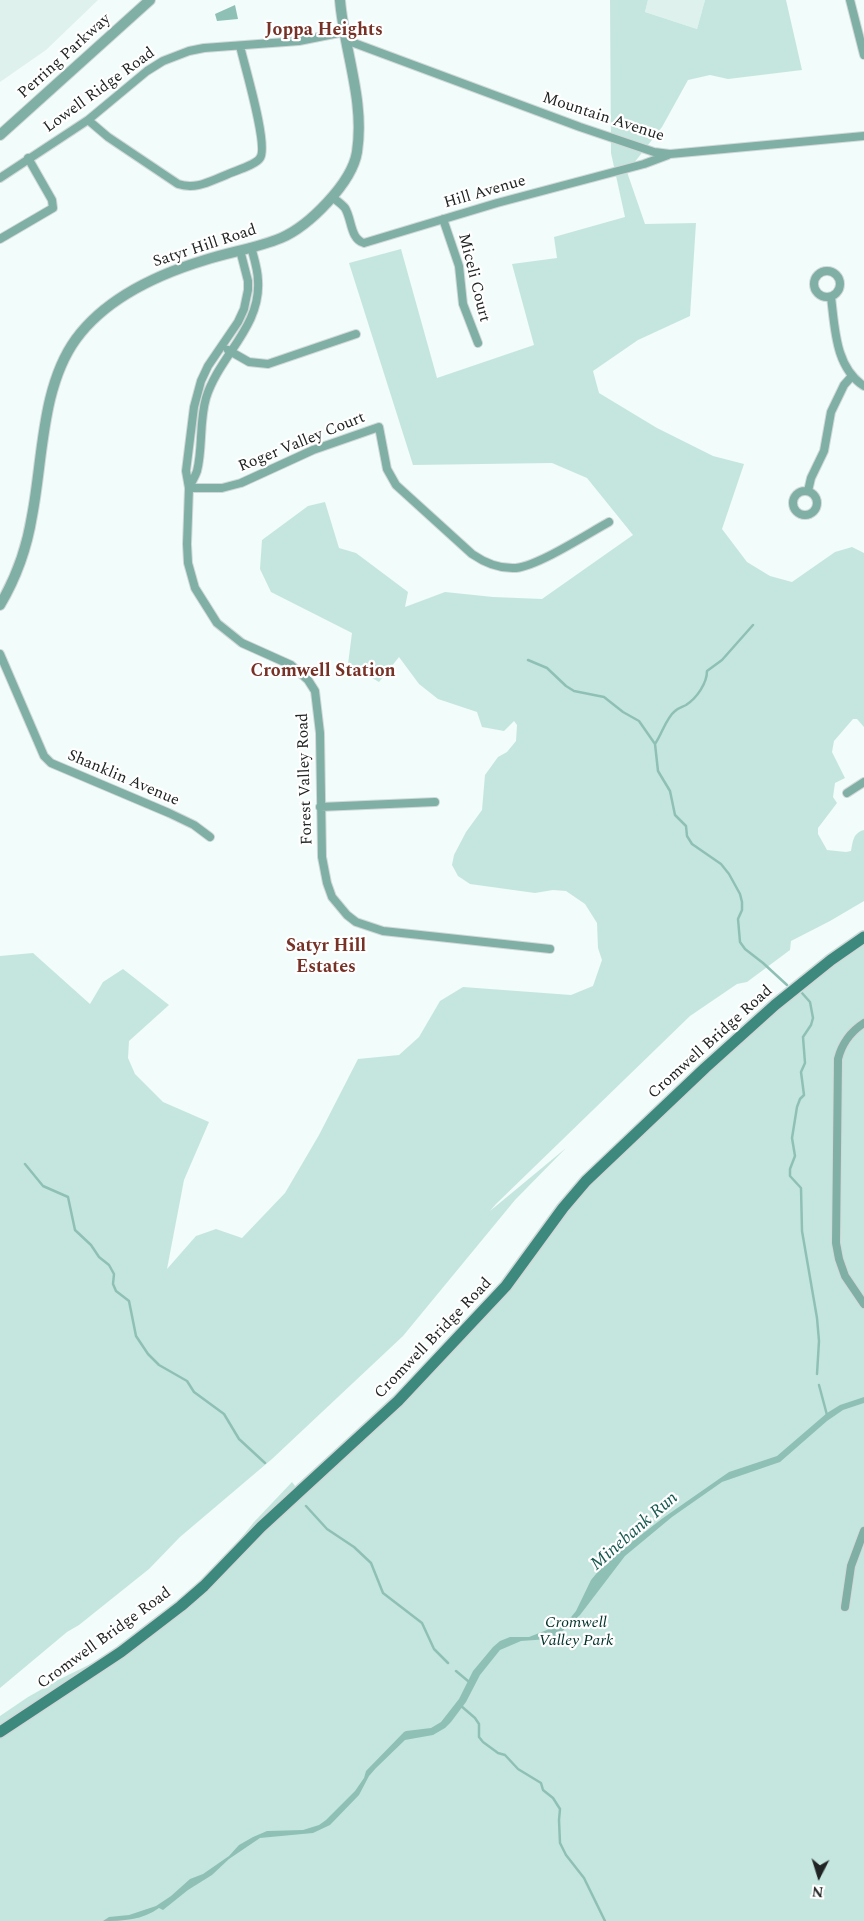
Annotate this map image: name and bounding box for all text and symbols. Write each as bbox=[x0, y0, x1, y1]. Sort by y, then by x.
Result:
street label: Perring Parkway bbox=[15, 10, 115, 104]
district label: Joppa Heights bbox=[265, 20, 383, 42]
street label: Lowell Ridge Road bbox=[41, 44, 159, 138]
street label: Mountain Avenue bbox=[540, 89, 666, 147]
street label: Hill Avenue bbox=[442, 172, 528, 214]
street label: Satyr Hill Road bbox=[151, 221, 259, 273]
street label: Miceli Court bbox=[453, 232, 493, 324]
street label: Roger Valley Court bbox=[236, 409, 368, 477]
district label: Cromwell Station bbox=[250, 661, 396, 683]
street label: Forest Valley Road bbox=[294, 713, 318, 845]
street label: Shanklin Avenue bbox=[64, 747, 182, 811]
district label: Satyr Hill Estates bbox=[286, 936, 366, 979]
street label: Cromwell Bridge Road bbox=[645, 982, 777, 1104]
street label: Cromwell Bridge Road bbox=[371, 1275, 497, 1403]
water label: Minebank Run bbox=[587, 1488, 683, 1576]
street label: Cromwell Bridge Road bbox=[34, 1584, 176, 1694]
park label: Cromwell Valley Park bbox=[539, 1614, 613, 1652]
north arrow bbox=[794, 1851, 844, 1901]
text: N bbox=[811, 1880, 824, 1902]

